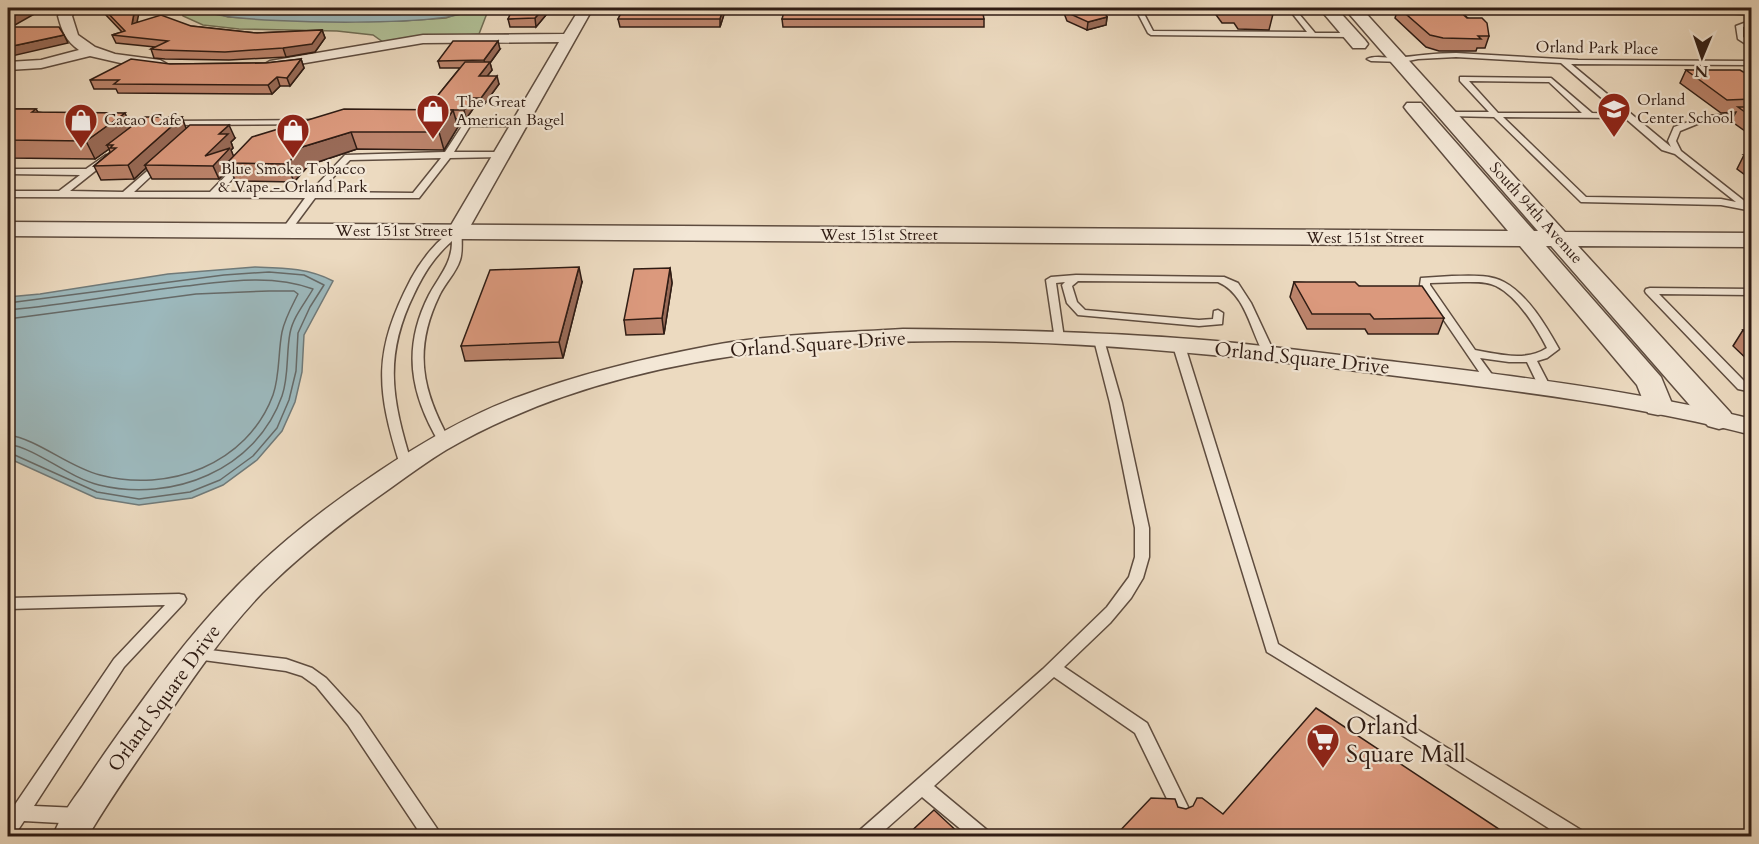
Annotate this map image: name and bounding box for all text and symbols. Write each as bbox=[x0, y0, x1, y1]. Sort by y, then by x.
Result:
north arrow bbox=[1672, 27, 1732, 87]
street label: Orland Park Place bbox=[1535, 36, 1659, 60]
text: N bbox=[1694, 60, 1709, 82]
place label: Orland Center School bbox=[1637, 89, 1734, 129]
place label: The Great American Bagel bbox=[456, 91, 564, 131]
school or university icon: Orland Center School bbox=[1596, 91, 1632, 138]
shop icon: The Great American Bagel bbox=[415, 93, 451, 140]
shop icon: Cacao Cafe bbox=[63, 102, 99, 149]
place label: Cacao Cafe bbox=[104, 109, 182, 131]
shop icon: Blue Smoke Tobacco & Vape - Orland Park bbox=[275, 112, 311, 159]
street label: South 94th Avenue bbox=[1484, 157, 1588, 269]
place label: Blue Smoke Tobacco & Vape - Orland Park bbox=[218, 158, 368, 198]
street label: West 151st Street bbox=[334, 220, 453, 242]
street label: West 151st Street bbox=[819, 224, 938, 246]
street label: West 151st Street bbox=[1305, 227, 1424, 249]
street label: Orland Square Drive bbox=[729, 324, 907, 364]
street label: Orland Square Drive bbox=[1213, 335, 1391, 381]
street label: Orland Square Drive bbox=[101, 619, 227, 777]
place label: Orland Square Mall bbox=[1346, 710, 1466, 771]
supermarket icon: Orland Square Mall bbox=[1305, 722, 1341, 769]

